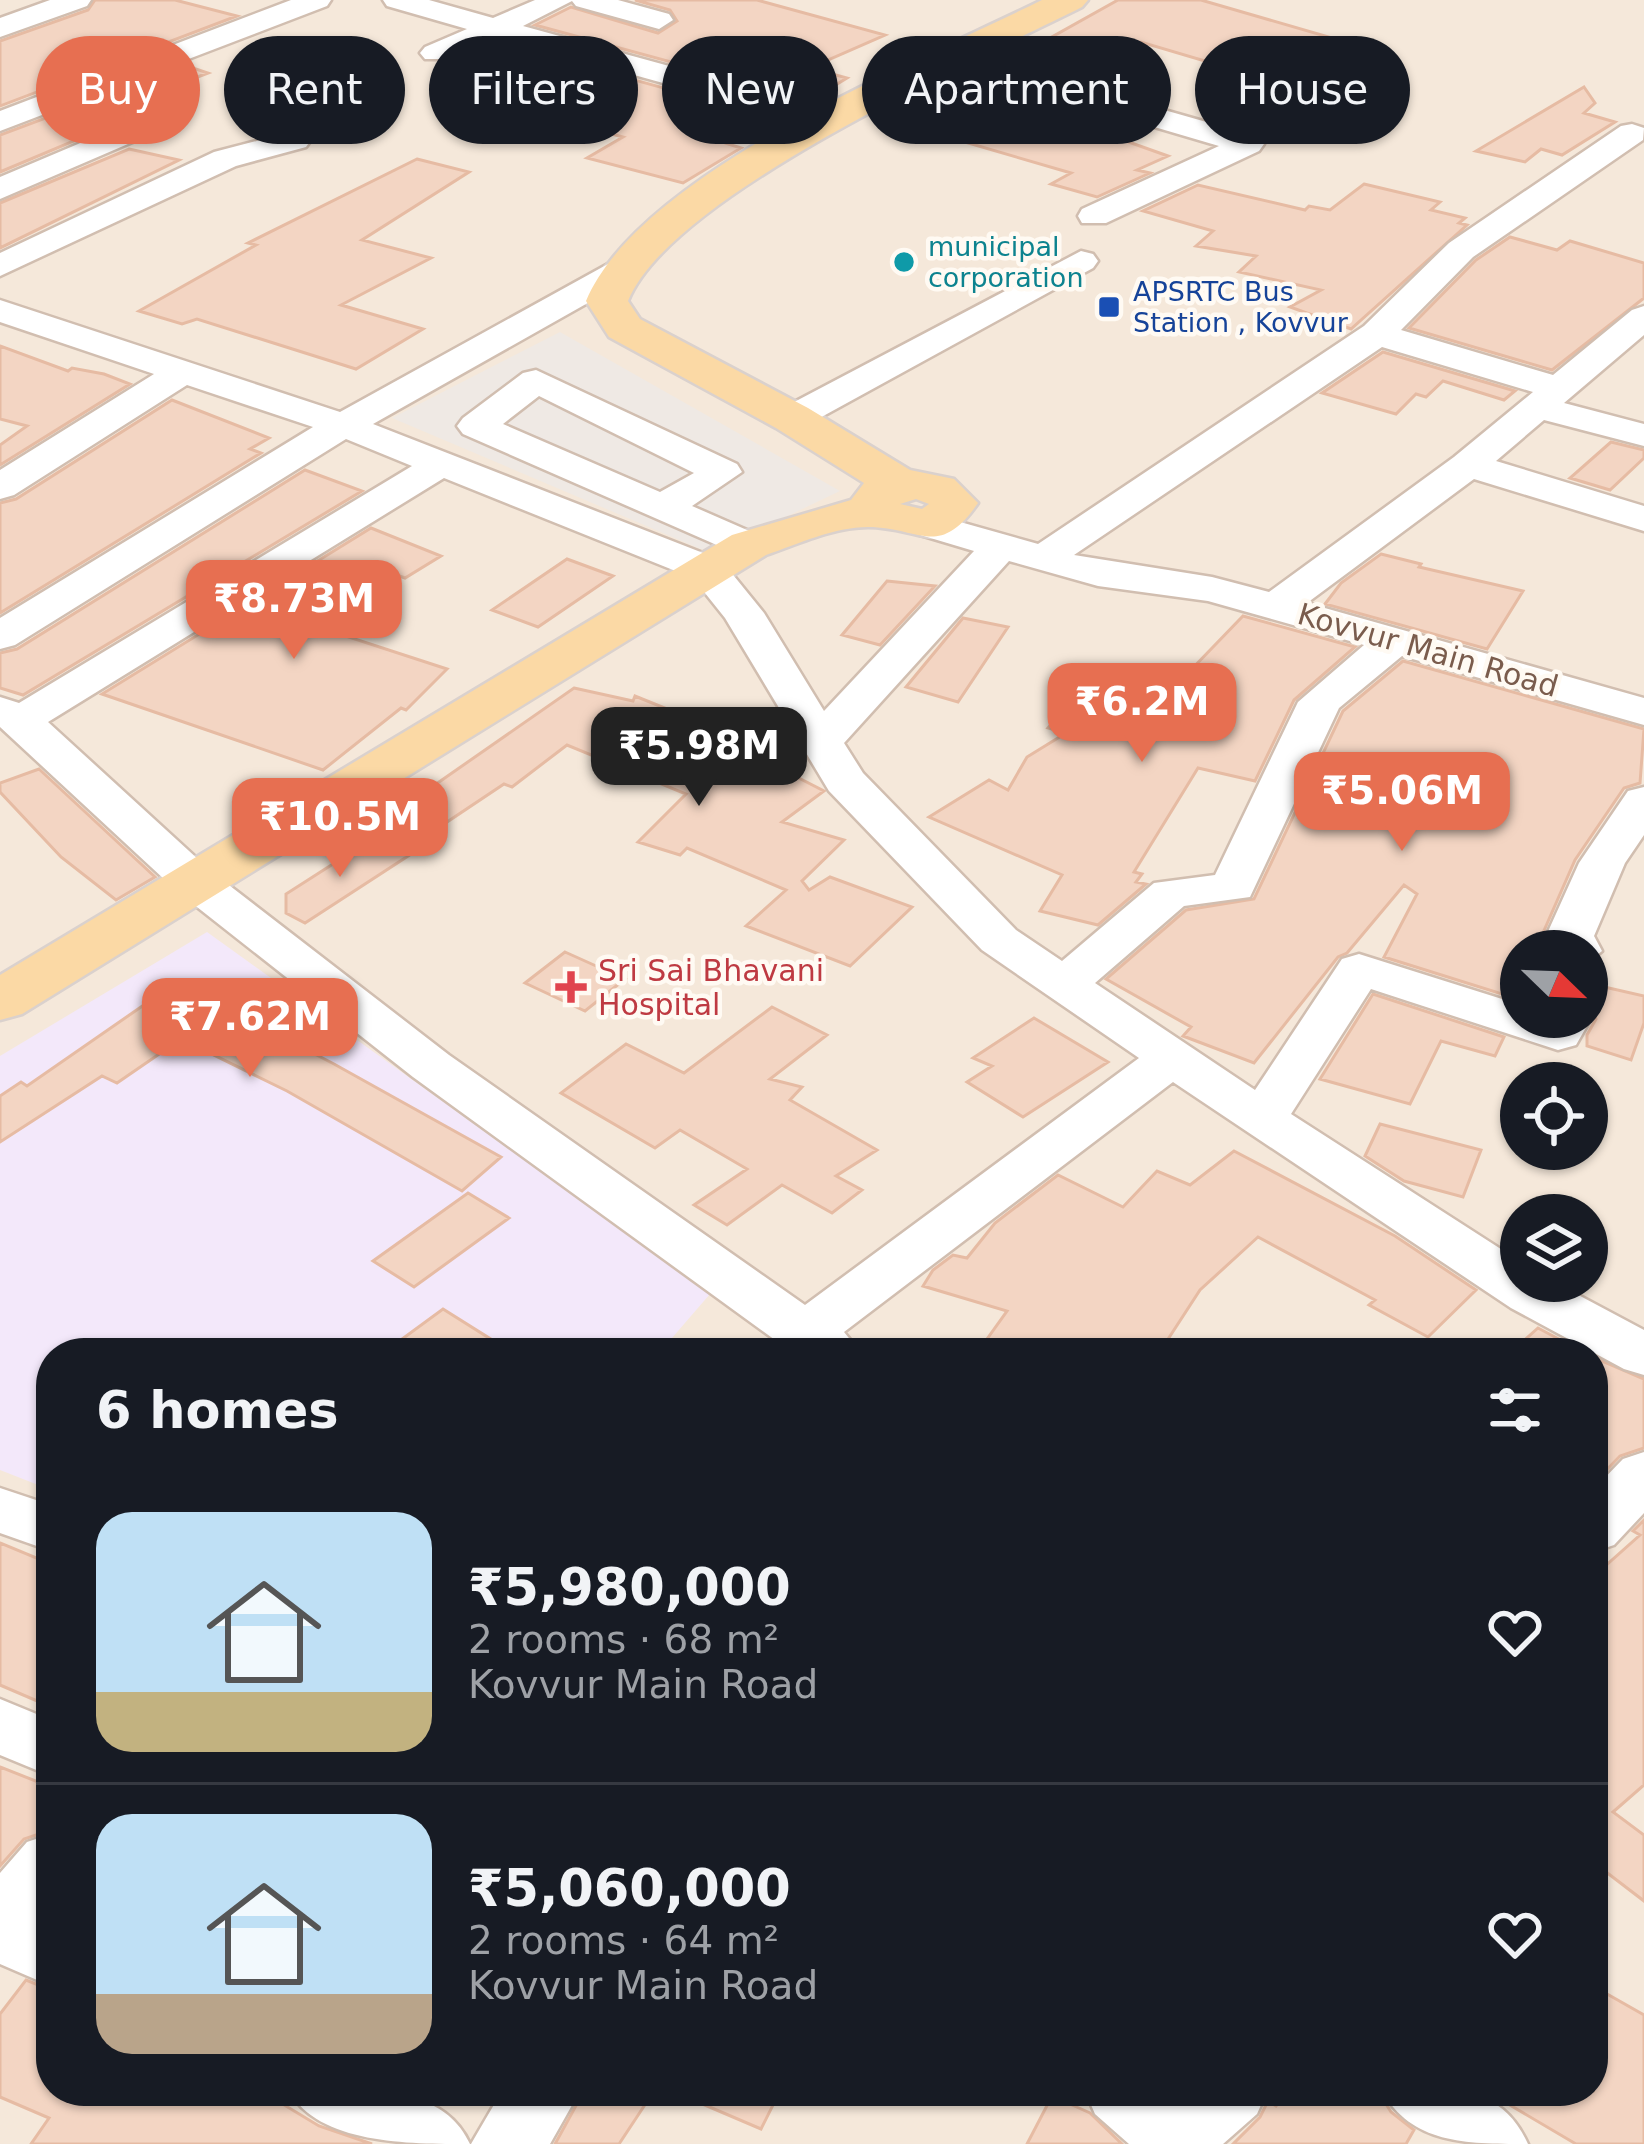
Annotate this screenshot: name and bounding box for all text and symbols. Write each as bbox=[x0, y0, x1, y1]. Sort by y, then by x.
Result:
chip: Buy bbox=[36, 36, 200, 144]
chip: Rent bbox=[224, 36, 405, 144]
chip: Filters bbox=[429, 36, 638, 144]
chip: New bbox=[662, 36, 838, 144]
chip: Apartment bbox=[862, 36, 1171, 144]
chip: House bbox=[1195, 36, 1410, 144]
place label: municipal corporation bbox=[928, 231, 1084, 293]
marker: municipal corporation bbox=[891, 249, 917, 275]
place label: APSRTC Bus Station , Kovvur bbox=[1133, 276, 1349, 338]
marker: APSRTC Bus Station , Kovvur bbox=[1096, 294, 1122, 320]
pin: ₹8.73M bbox=[196, 560, 392, 662]
text: ₹8.73M bbox=[213, 576, 375, 621]
street label: Kovvur Main Road bbox=[1294, 596, 1562, 704]
pin: ₹6.2M bbox=[1058, 663, 1226, 765]
text: ₹6.2M bbox=[1074, 679, 1210, 724]
pin: ₹5.98M bbox=[601, 707, 797, 809]
text: ₹5.98M bbox=[618, 723, 780, 768]
pin: ₹5.06M bbox=[1304, 752, 1500, 854]
text: ₹5.06M bbox=[1321, 768, 1483, 813]
pin: ₹10.5M bbox=[242, 778, 438, 880]
text: ₹10.5M bbox=[259, 794, 421, 839]
north arrow bbox=[1500, 930, 1608, 1038]
map controls bbox=[1500, 930, 1608, 1302]
place label: Sri Sai Bhavani Hospital bbox=[598, 953, 824, 1022]
marker: Sri Sai Bhavani Hospital bbox=[555, 971, 587, 1003]
pin: ₹7.62M bbox=[152, 978, 348, 1080]
text: ₹7.62M bbox=[169, 994, 331, 1039]
button: locate bbox=[1500, 1062, 1608, 1170]
button: layers bbox=[1500, 1194, 1608, 1302]
icon: filters bbox=[1482, 1377, 1548, 1443]
text: 6 homes bbox=[96, 1381, 339, 1440]
text: ₹5,980,000 bbox=[468, 1558, 791, 1617]
icon: home bbox=[192, 1560, 336, 1704]
icon: heart bbox=[1482, 1599, 1548, 1665]
text: 2 rooms · 68 m² bbox=[468, 1617, 779, 1662]
text: Kovvur Main Road bbox=[468, 1662, 818, 1707]
text: ₹5,060,000 bbox=[468, 1859, 791, 1918]
icon: home bbox=[192, 1862, 336, 2006]
icon: heart bbox=[1482, 1901, 1548, 1967]
text: 2 rooms · 64 m² bbox=[468, 1918, 779, 1963]
text: Kovvur Main Road bbox=[468, 1963, 818, 2008]

